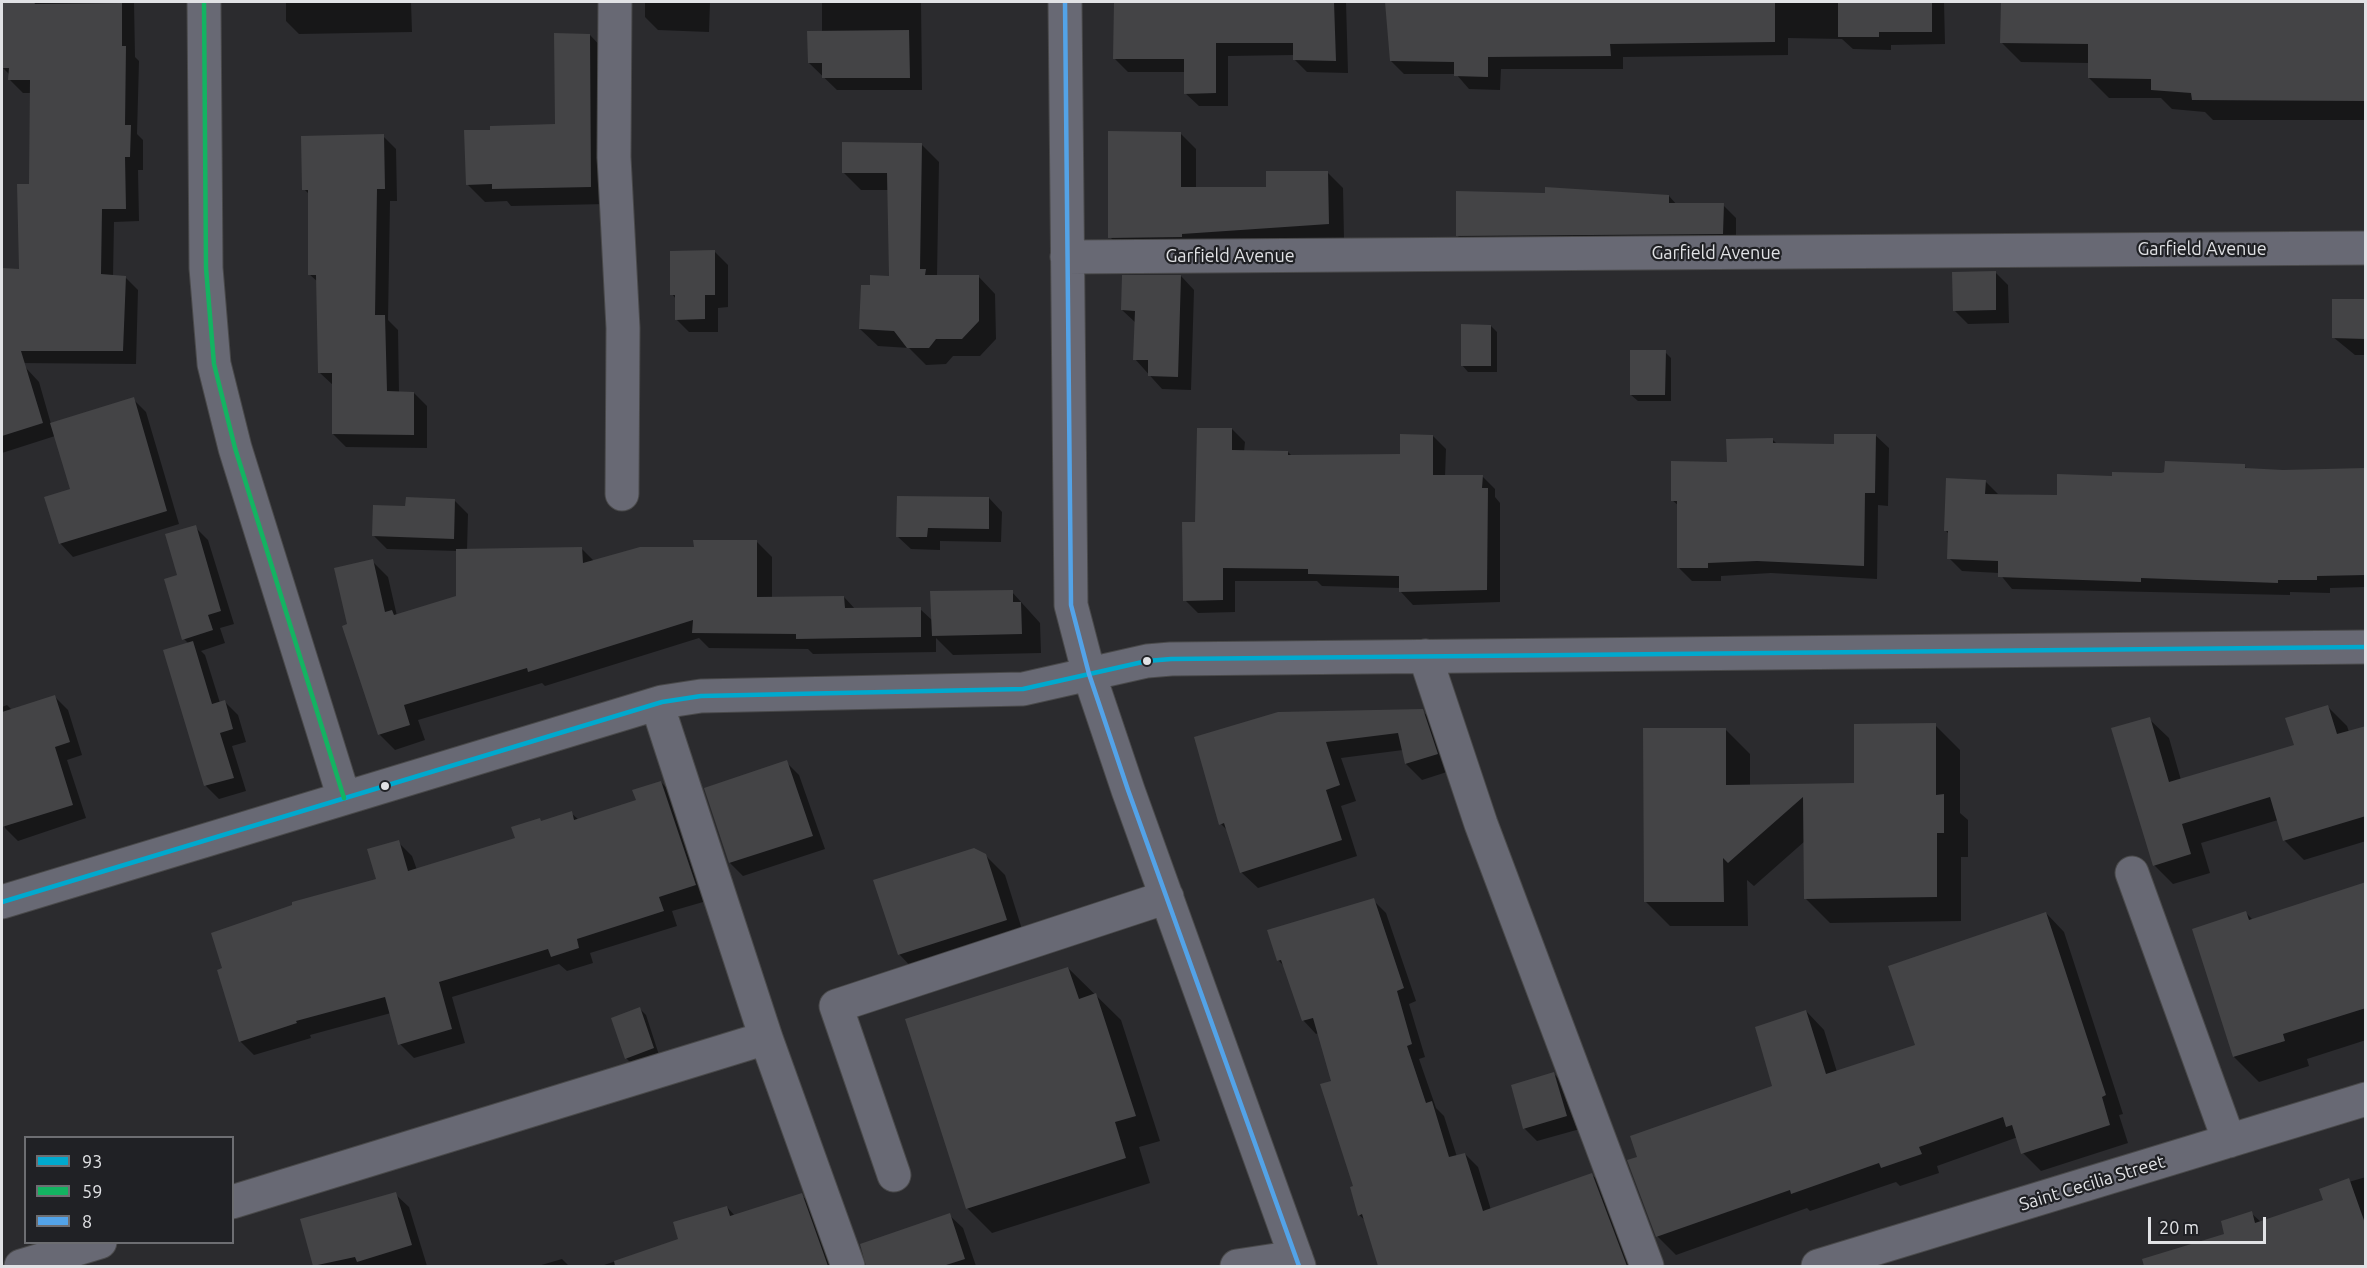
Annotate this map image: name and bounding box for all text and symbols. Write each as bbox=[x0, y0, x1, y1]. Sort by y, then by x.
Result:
street label: Garfield Avenue bbox=[2137, 238, 2267, 260]
street label: Garfield Avenue bbox=[1651, 242, 1781, 264]
street label: Garfield Avenue bbox=[1165, 245, 1295, 267]
unlabelled marker bbox=[1141, 655, 1153, 667]
unlabelled marker bbox=[379, 780, 391, 792]
legend bbox=[24, 1136, 234, 1244]
text: 93 bbox=[82, 1151, 102, 1171]
street label: Saint Cecilia Street bbox=[2017, 1151, 2167, 1215]
text: 59 bbox=[82, 1181, 102, 1201]
scale bar bbox=[2151, 1205, 2270, 1243]
text: 8 bbox=[82, 1211, 92, 1231]
text: 20 m bbox=[2159, 1217, 2199, 1237]

